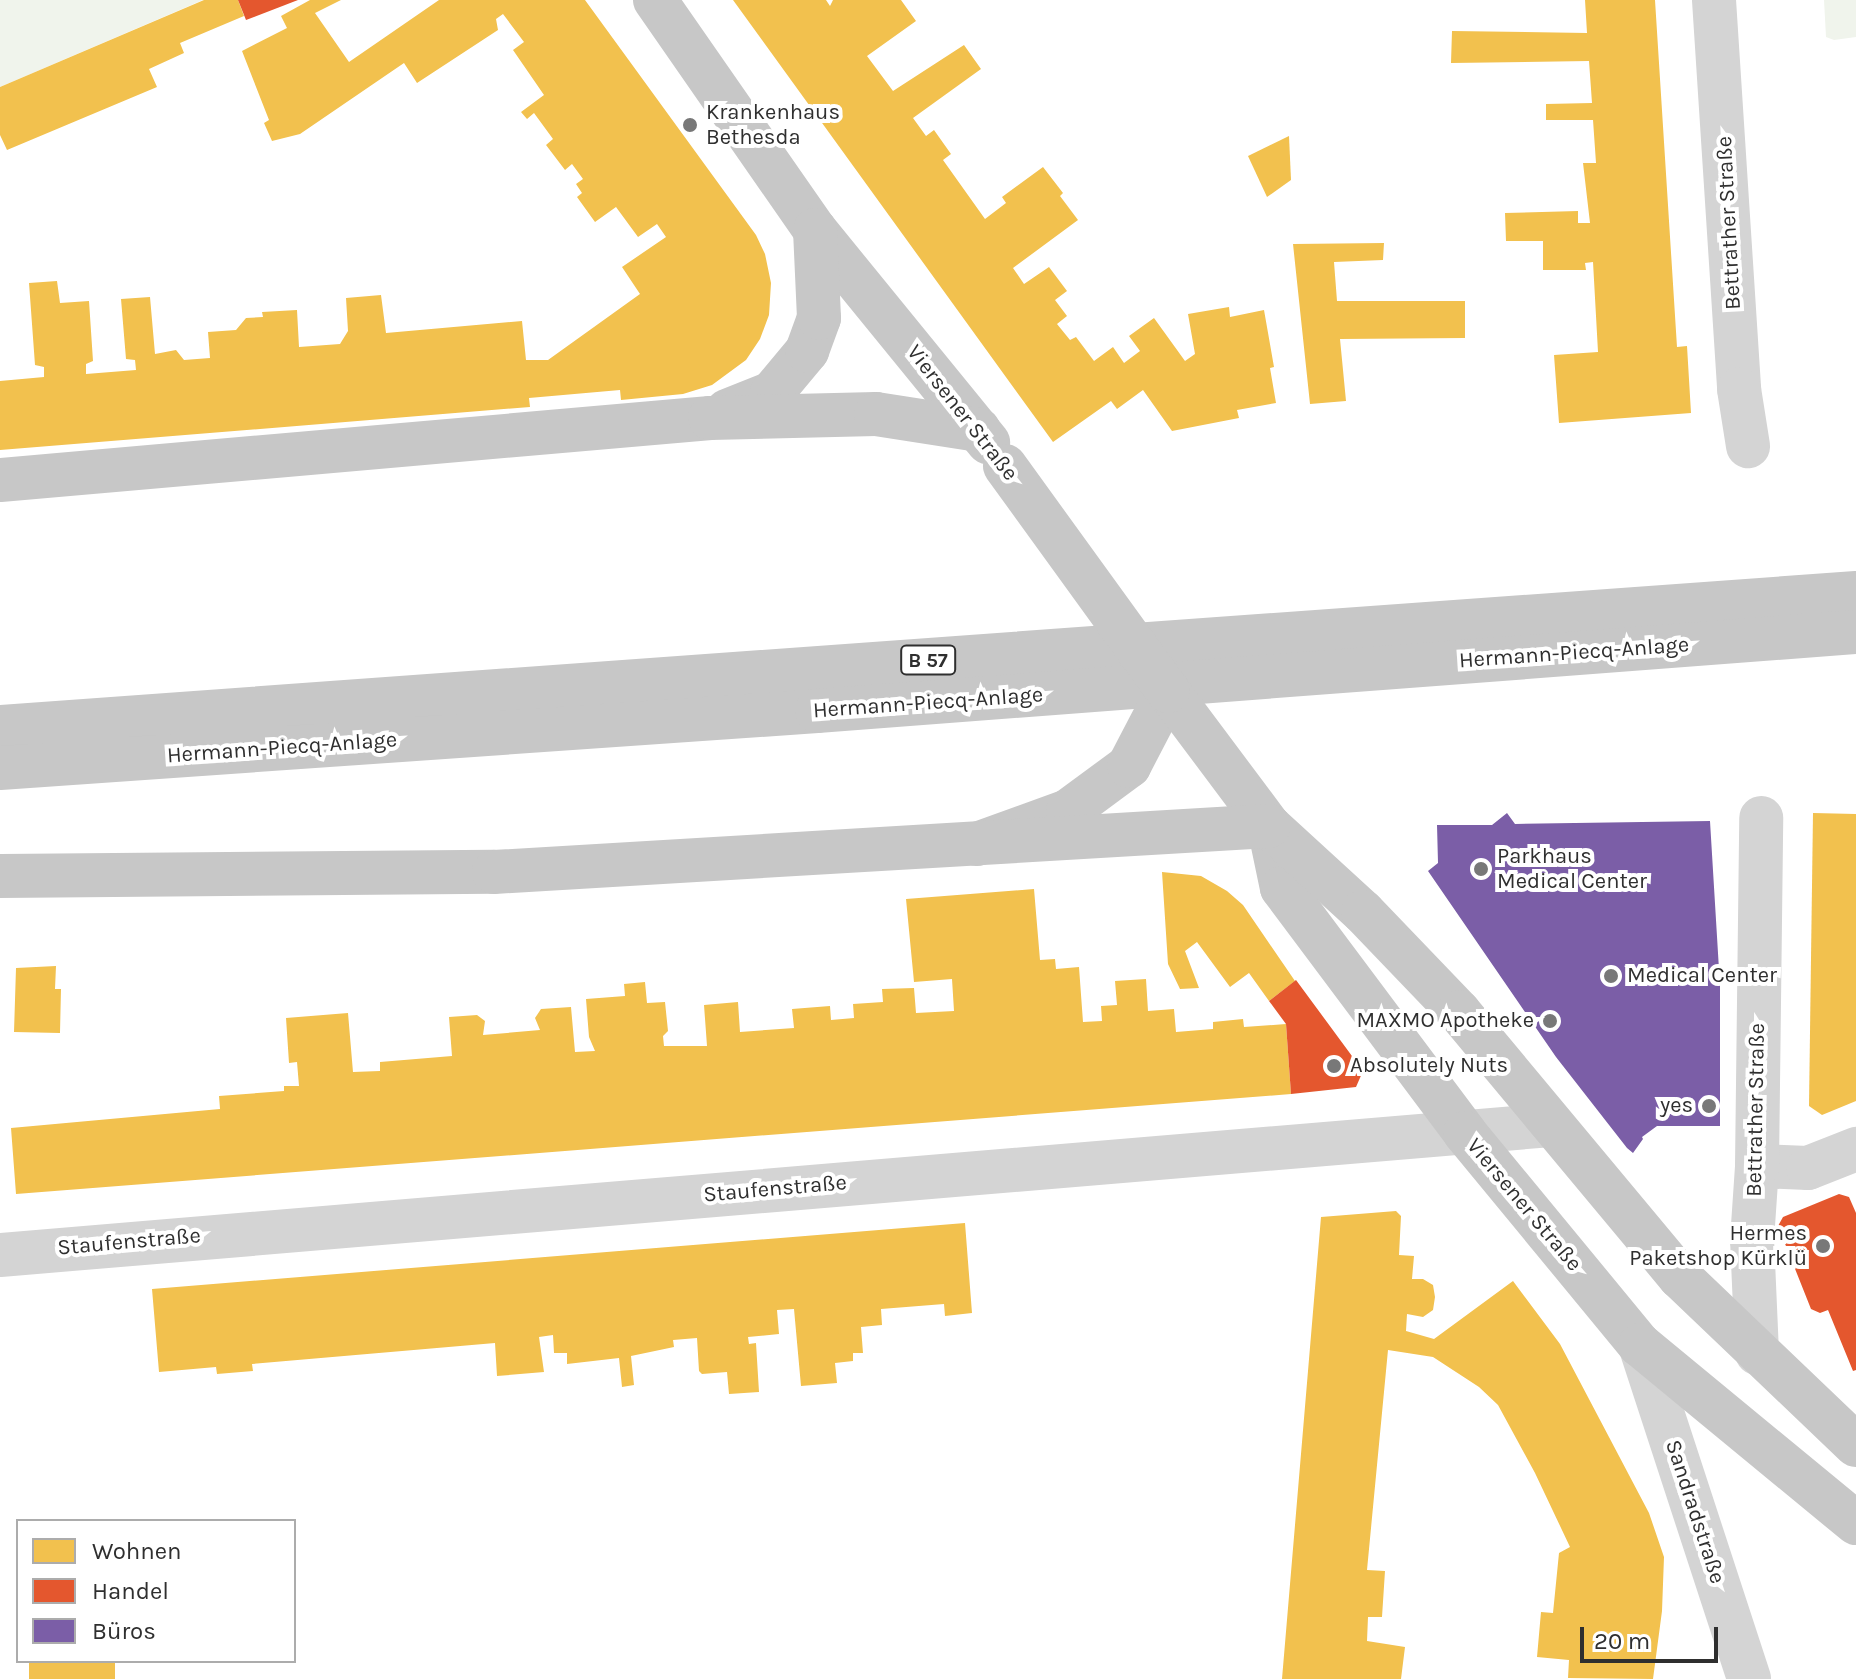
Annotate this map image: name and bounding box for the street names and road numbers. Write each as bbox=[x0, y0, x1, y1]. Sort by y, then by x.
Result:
street label: Bettrather Straße bbox=[1711, 135, 1747, 311]
street label: Viersener Straße bbox=[901, 340, 1023, 486]
street label: Hermann-Piecq-Anlage bbox=[1458, 632, 1690, 674]
road number: B 57 bbox=[900, 644, 956, 676]
street label: Hermann-Piecq-Anlage bbox=[812, 682, 1044, 724]
street label: Hermann-Piecq-Anlage bbox=[166, 727, 398, 769]
street label: Bettrather Straße bbox=[1741, 1023, 1771, 1197]
street label: Viersener Straße bbox=[1461, 1133, 1587, 1277]
street label: Staufenstraße bbox=[702, 1170, 848, 1208]
street label: Staufenstraße bbox=[56, 1223, 202, 1261]
street label: Sandradstraße bbox=[1659, 1437, 1731, 1587]

